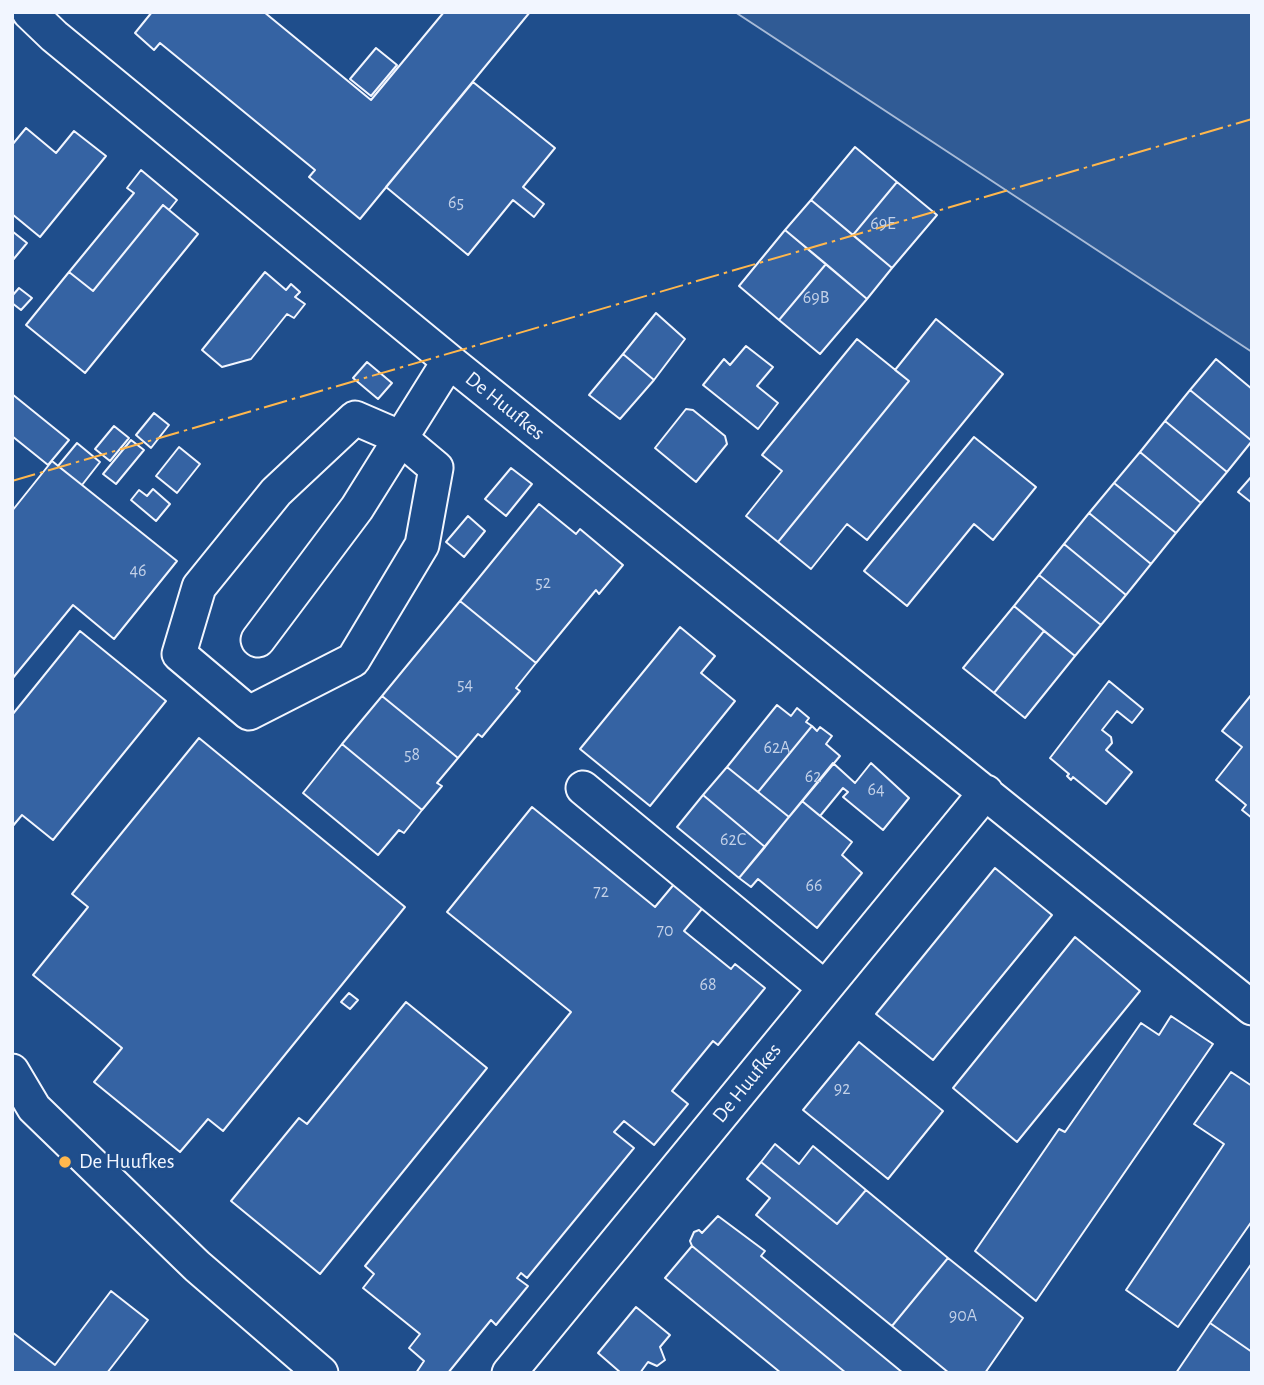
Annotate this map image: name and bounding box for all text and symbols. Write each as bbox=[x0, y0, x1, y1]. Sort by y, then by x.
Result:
house number: 65 bbox=[448, 192, 464, 214]
house number: 69E bbox=[870, 213, 896, 235]
house number: 69B bbox=[803, 287, 829, 309]
street label: De Huufkes bbox=[460, 366, 550, 446]
house number: 46 bbox=[129, 560, 147, 582]
house number: 52 bbox=[535, 572, 551, 594]
house number: 54 bbox=[457, 674, 473, 696]
house number: 62A bbox=[763, 737, 791, 759]
house number: 58 bbox=[404, 744, 420, 766]
house number: 62 bbox=[805, 766, 821, 788]
house number: 64 bbox=[867, 779, 885, 801]
house number: 62C bbox=[720, 829, 746, 851]
house number: 66 bbox=[806, 875, 822, 897]
house number: 72 bbox=[593, 881, 609, 903]
house number: 70 bbox=[656, 920, 674, 942]
house number: 68 bbox=[700, 974, 716, 996]
street label: De Huufkes bbox=[707, 1038, 787, 1128]
house number: 92 bbox=[834, 1078, 850, 1100]
place label: De Huufkes bbox=[79, 1149, 175, 1175]
marker: De Huufkes bbox=[57, 1154, 73, 1170]
house number: 90A bbox=[949, 1305, 977, 1327]

